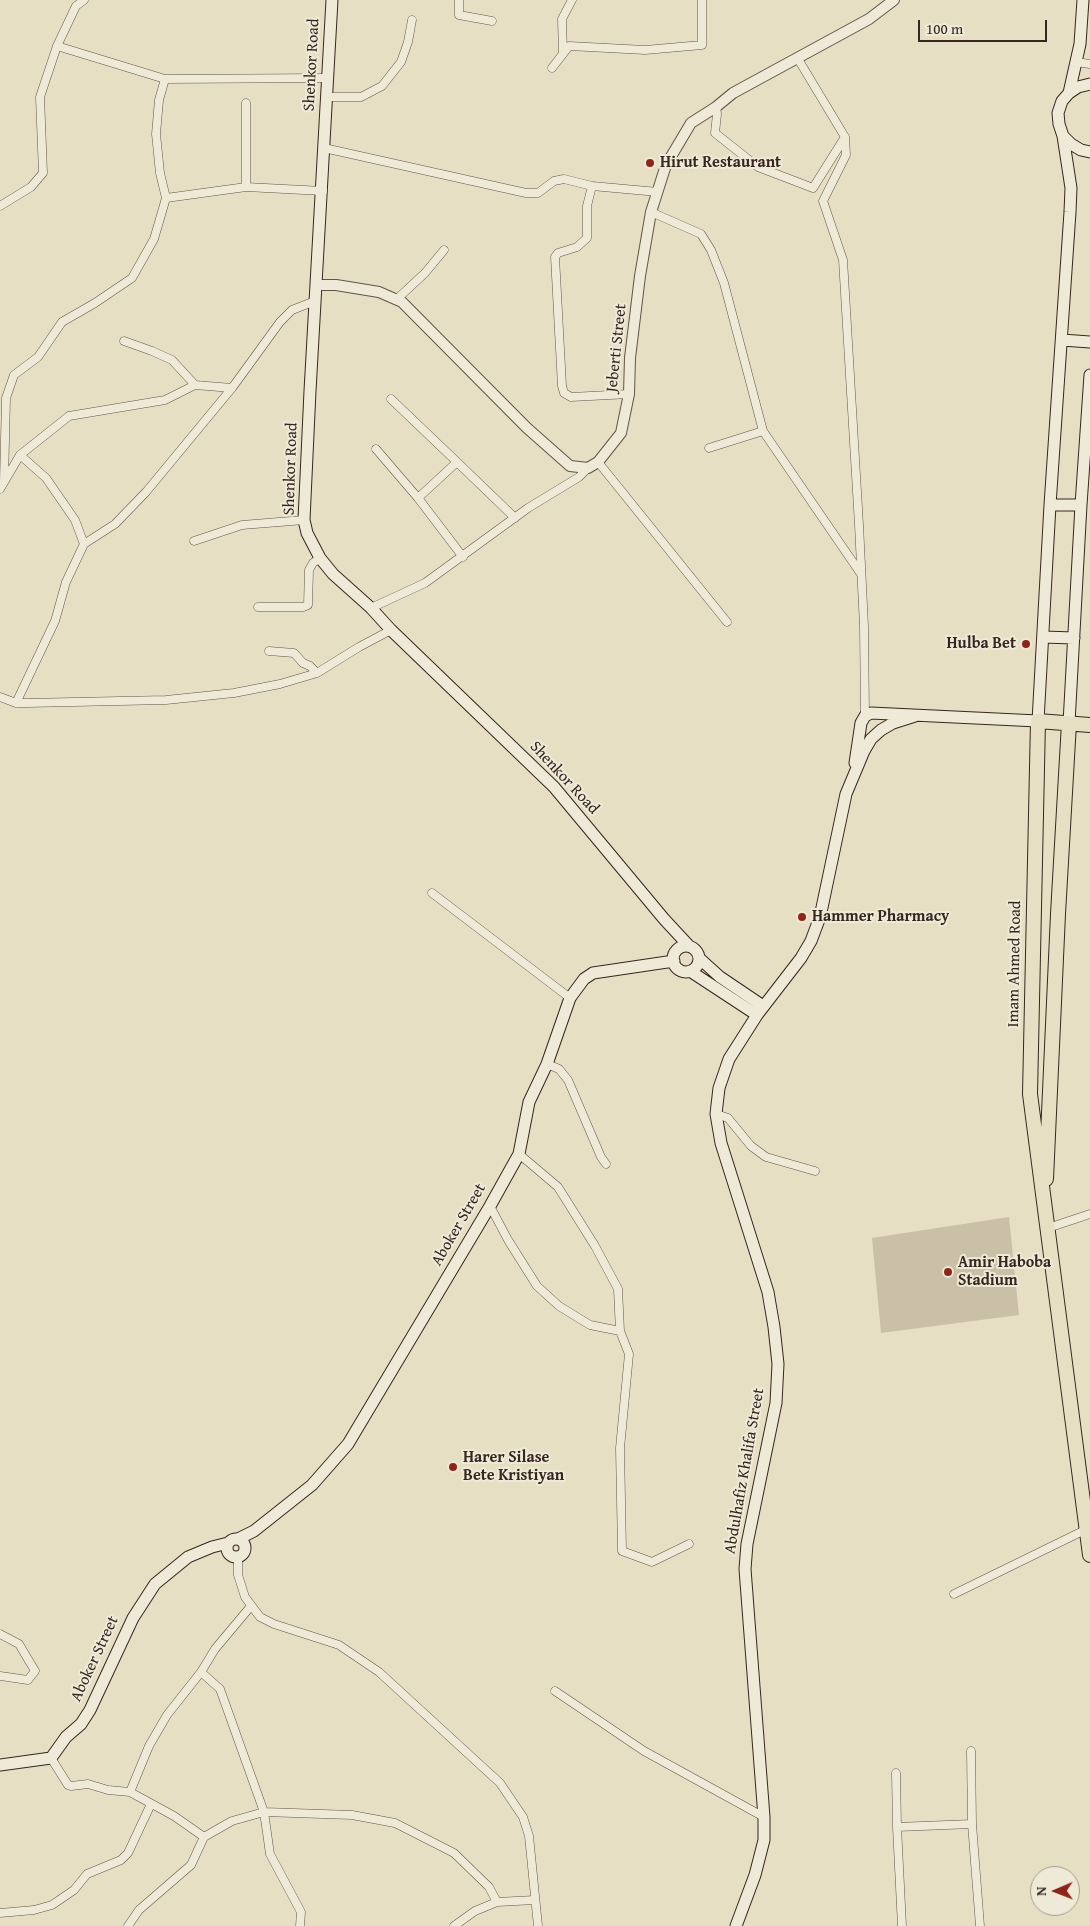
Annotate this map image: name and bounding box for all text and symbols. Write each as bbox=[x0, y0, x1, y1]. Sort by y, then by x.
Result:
scale bar bbox=[920, 10, 1049, 42]
street label: Shenkor Road bbox=[300, 18, 324, 112]
text: 100 m bbox=[926, 18, 963, 39]
place label: Hirut Restaurant bbox=[660, 153, 781, 173]
marker: Hirut Restaurant bbox=[644, 157, 656, 169]
street label: Jeberti Street bbox=[603, 303, 631, 393]
street label: Shenkor Road bbox=[280, 422, 302, 516]
place label: Hulba Bet bbox=[946, 634, 1016, 654]
marker: Hulba Bet bbox=[1020, 638, 1032, 650]
street label: Shenkor Road bbox=[525, 737, 603, 819]
street label: Imam Ahmed Road bbox=[1004, 900, 1026, 1028]
place label: Hammer Pharmacy bbox=[812, 907, 949, 927]
marker: Hammer Pharmacy bbox=[796, 911, 808, 923]
street label: Aboker Street bbox=[428, 1180, 490, 1270]
place label: Amir Haboba Stadium bbox=[958, 1253, 1051, 1291]
marker: Amir Haboba Stadium bbox=[942, 1266, 954, 1278]
street label: Abdulhafiz Khalifa Street bbox=[721, 1387, 769, 1555]
place label: Harer Silase Bete Kristiyan bbox=[463, 1448, 564, 1486]
marker: Harer Silase Bete Kristiyan bbox=[447, 1461, 459, 1473]
street label: Aboker Street bbox=[67, 1613, 123, 1705]
north arrow bbox=[1030, 1866, 1080, 1916]
text: N bbox=[1031, 1886, 1051, 1896]

